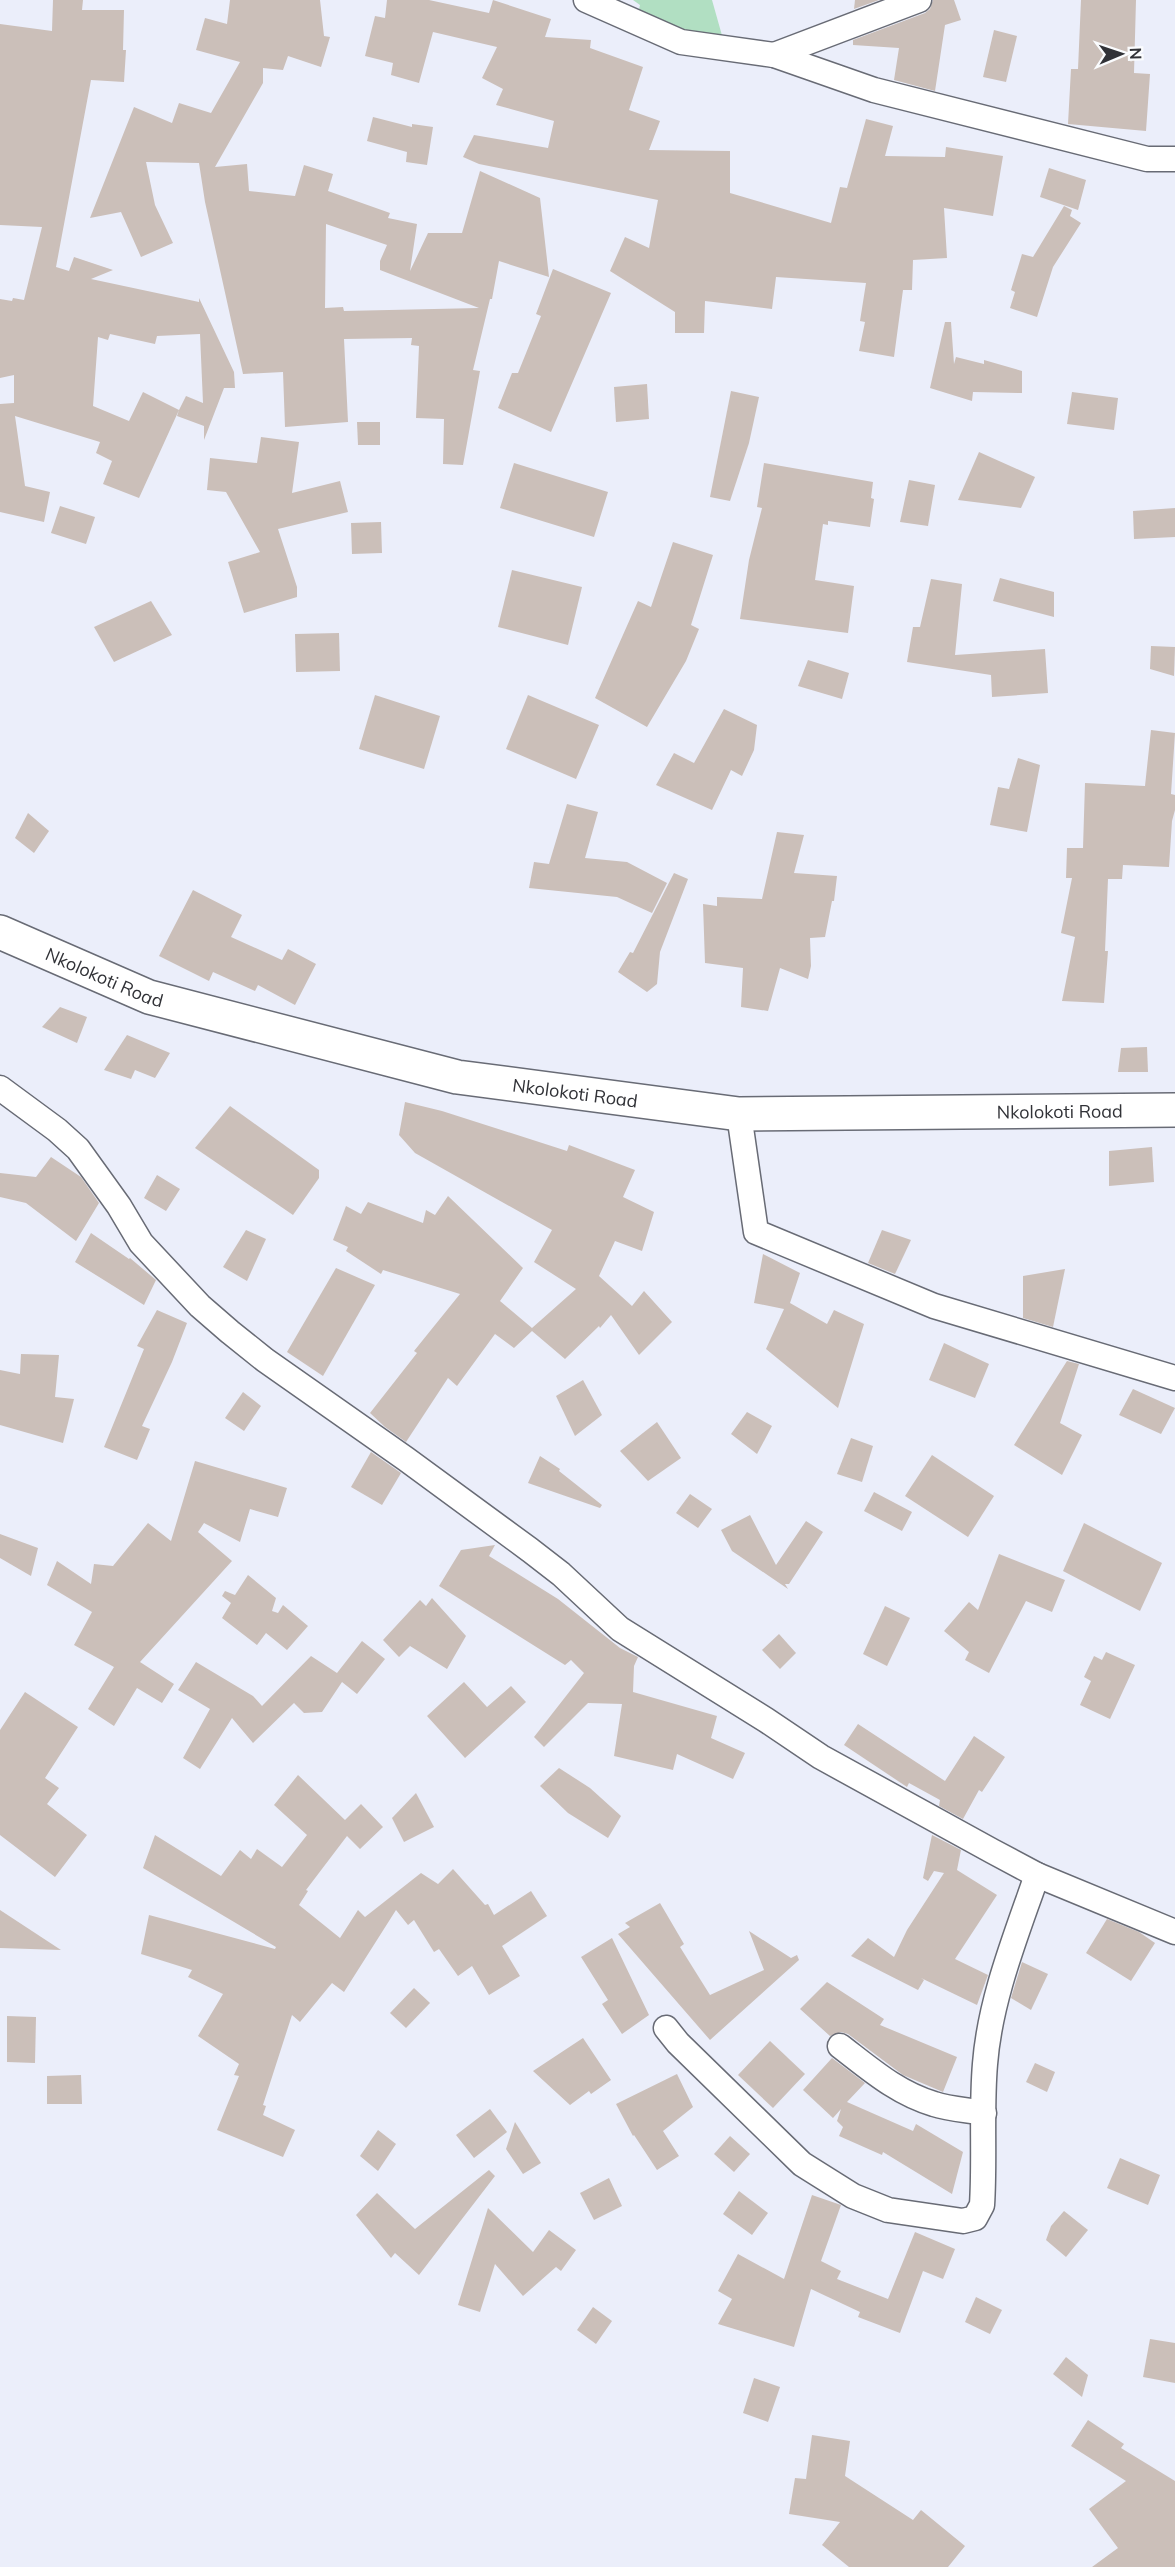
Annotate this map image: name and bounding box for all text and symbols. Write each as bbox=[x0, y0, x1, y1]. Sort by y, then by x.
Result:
north arrow bbox=[1091, 24, 1151, 84]
text: N bbox=[1126, 47, 1146, 60]
street label: Nkolokoti Road bbox=[42, 942, 166, 1012]
street label: Nkolokoti Road bbox=[511, 1073, 639, 1112]
street label: Nkolokoti Road bbox=[997, 1099, 1123, 1123]

